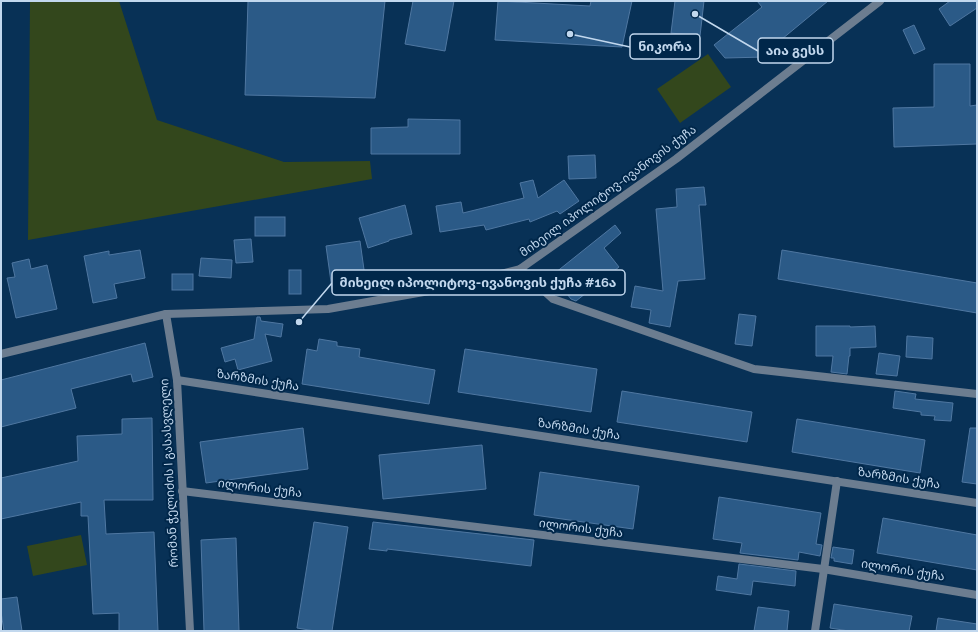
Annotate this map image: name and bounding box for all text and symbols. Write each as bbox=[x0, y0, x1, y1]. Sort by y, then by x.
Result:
callout: ნიკორა bbox=[630, 34, 700, 59]
callout: აია გესს bbox=[758, 38, 833, 63]
text: ნიკორა bbox=[638, 39, 692, 54]
text: აია გესს bbox=[766, 43, 824, 58]
street label: მიხეილ იპოლიტოვ-ივანოვის ქუჩა bbox=[517, 122, 699, 261]
callout: მიხეილ იპოლიტოვ-ივანოვის ქუჩა #16ა bbox=[332, 270, 625, 295]
text: მიხეილ იპოლიტოვ-ივანოვის ქუჩა #16ა bbox=[340, 275, 616, 291]
street label: ზარზმის ქუჩა bbox=[216, 367, 300, 393]
street label: რომან ჭელიძის I გასასვლელი bbox=[157, 378, 182, 568]
street label: ზარზმის ქუჩა bbox=[537, 416, 621, 442]
street label: ზარზმის ქუჩა bbox=[857, 465, 941, 491]
street label: ილორის ქუჩა bbox=[217, 476, 303, 501]
street label: ილორის ქუჩა bbox=[538, 516, 624, 541]
street label: ილორის ქუჩა bbox=[860, 556, 946, 585]

